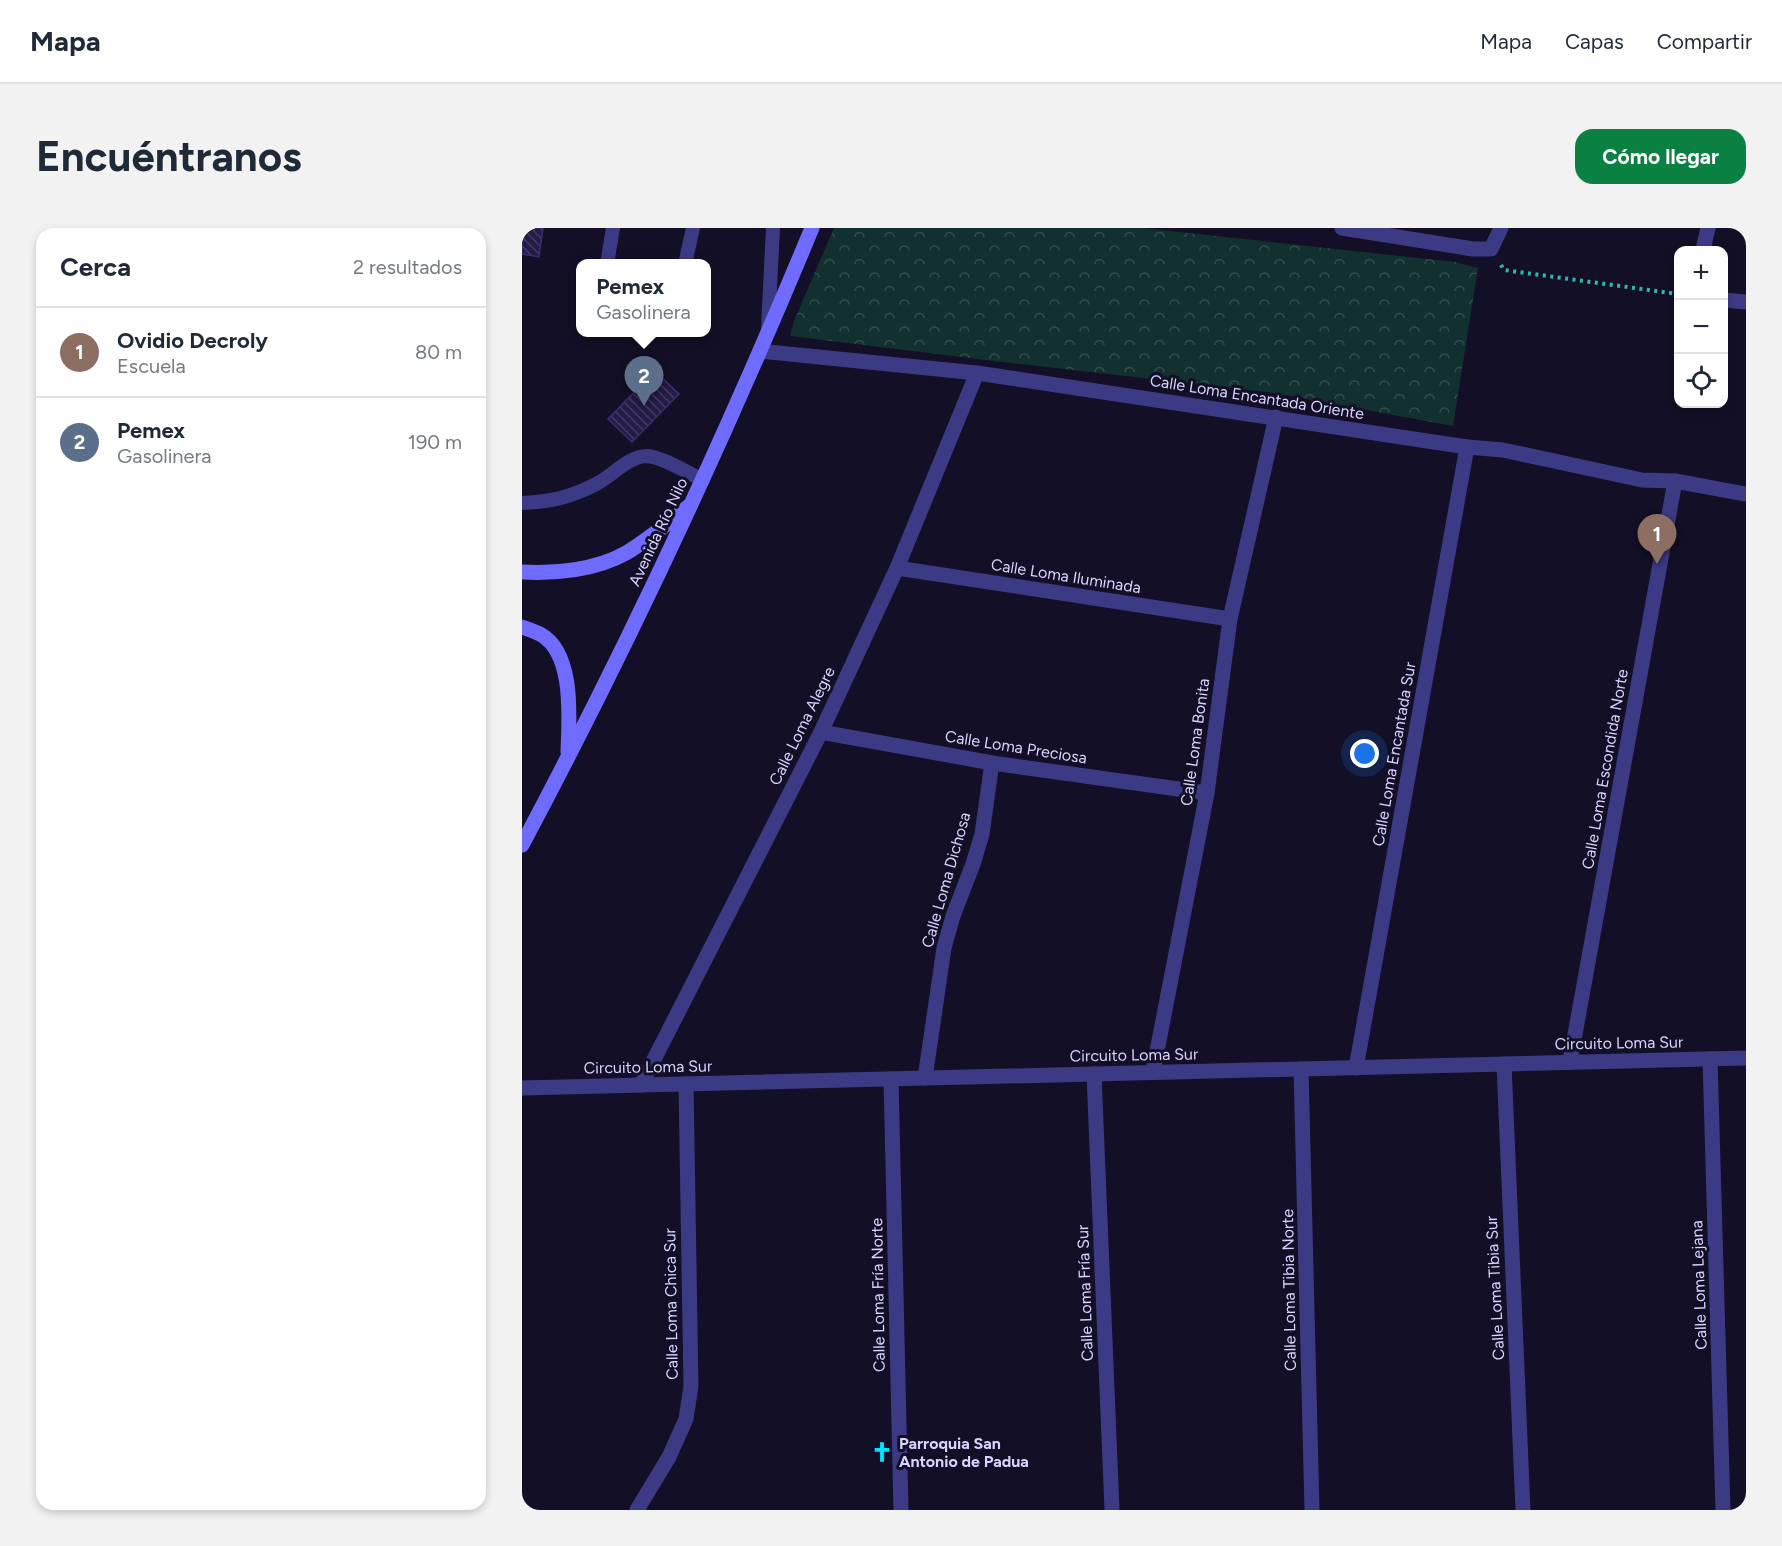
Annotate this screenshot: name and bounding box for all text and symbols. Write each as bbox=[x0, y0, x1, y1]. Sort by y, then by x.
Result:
text: Mapa bbox=[30, 24, 101, 58]
text: Mapa bbox=[1480, 29, 1532, 54]
text: Capas bbox=[1565, 29, 1624, 54]
text: Compartir bbox=[1657, 29, 1752, 54]
button: Cómo llegar bbox=[1575, 129, 1746, 184]
text: Encuéntranos bbox=[36, 131, 302, 182]
map controls bbox=[1674, 246, 1728, 408]
button: + bbox=[1674, 246, 1728, 300]
text: Cerca bbox=[60, 251, 131, 283]
text: 2 resultados bbox=[353, 255, 462, 279]
popup bbox=[576, 259, 711, 337]
text: Pemex bbox=[596, 273, 664, 300]
text: Gasolinera bbox=[596, 300, 691, 324]
button: − bbox=[1674, 300, 1728, 354]
text: Ovidio Decroly bbox=[117, 327, 268, 354]
text: 1 bbox=[75, 340, 84, 364]
text: 80 m bbox=[415, 340, 462, 364]
text: Escuela bbox=[117, 354, 186, 378]
button: locate bbox=[1674, 354, 1728, 408]
pin: 2 bbox=[624, 356, 664, 406]
street label: Calle Loma Encantada Oriente bbox=[1149, 371, 1366, 423]
text: Pemex bbox=[117, 417, 185, 444]
text: 2 bbox=[74, 430, 85, 454]
text: 190 m bbox=[408, 430, 462, 454]
text: Gasolinera bbox=[117, 444, 211, 468]
street label: Avenida Río Nilo bbox=[625, 475, 691, 589]
pin: 1 bbox=[1638, 514, 1676, 564]
street label: Calle Loma Iluminada bbox=[990, 555, 1142, 597]
street label: Calle Loma Encantada Sur bbox=[1368, 660, 1420, 848]
street label: Calle Loma Alegre bbox=[765, 663, 839, 788]
street label: Calle Loma Escondida Norte bbox=[1578, 667, 1632, 871]
street label: Calle Loma Bonita bbox=[1177, 677, 1213, 807]
street label: Calle Loma Preciosa bbox=[944, 726, 1088, 768]
your location bbox=[1350, 739, 1379, 768]
street label: Calle Loma Dichosa bbox=[918, 810, 974, 950]
street label: Circuito Loma Sur bbox=[1555, 1032, 1684, 1054]
street label: Circuito Loma Sur bbox=[1070, 1044, 1199, 1066]
street label: Circuito Loma Sur bbox=[584, 1056, 713, 1078]
street label: Calle Loma Tibia Norte bbox=[1278, 1208, 1300, 1371]
street label: Calle Loma Tibia Sur bbox=[1482, 1215, 1508, 1361]
street label: Calle Loma Fría Norte bbox=[867, 1217, 889, 1372]
street label: Calle Loma Lejana bbox=[1687, 1220, 1711, 1350]
street label: Calle Loma Fría Sur bbox=[1073, 1224, 1097, 1362]
street label: Calle Loma Chica Sur bbox=[660, 1227, 682, 1380]
place label: Parroquia San Antonio de Padua bbox=[899, 1434, 1029, 1471]
church icon: Parroquia San Antonio de Padua bbox=[870, 1440, 894, 1464]

